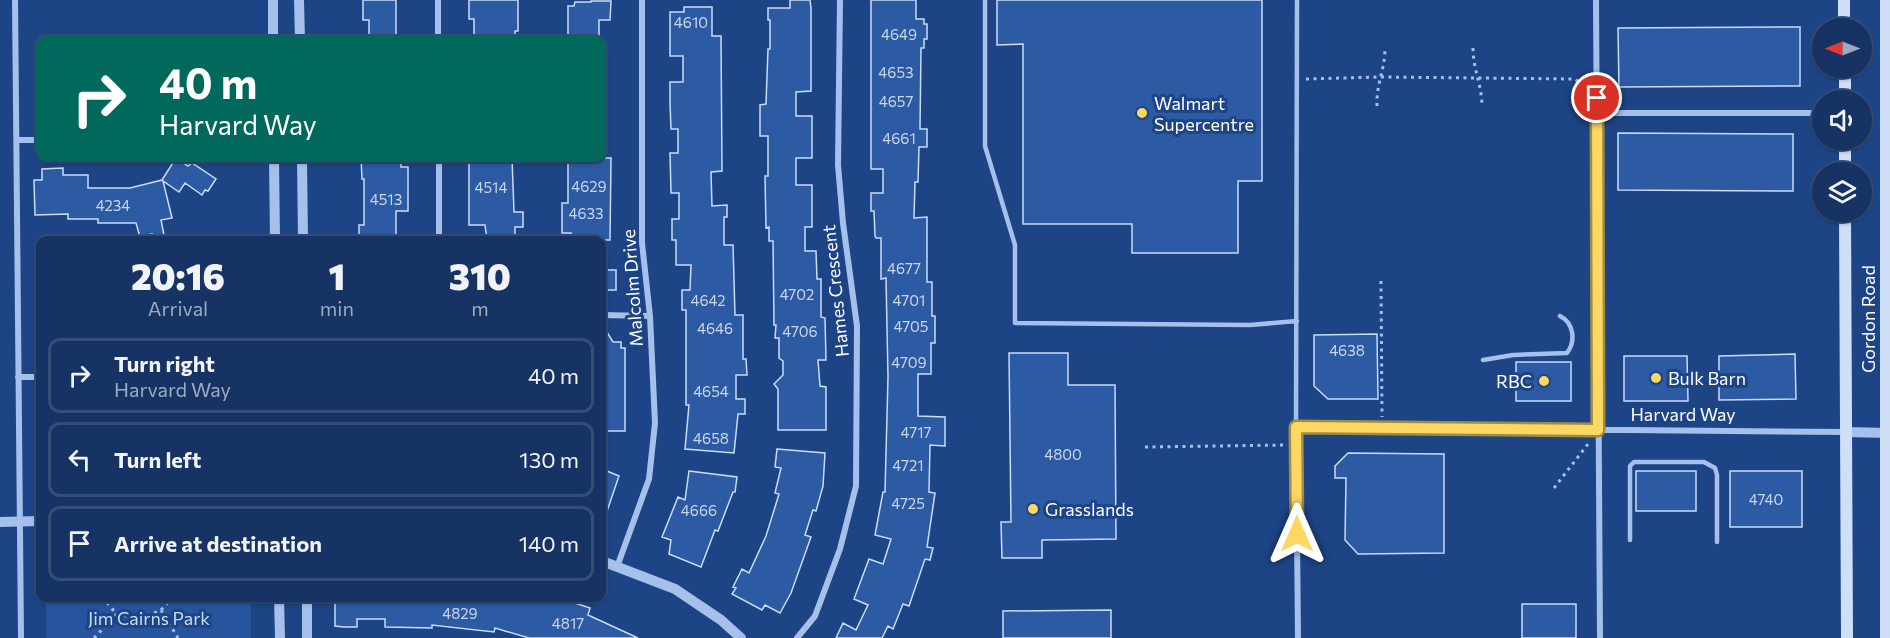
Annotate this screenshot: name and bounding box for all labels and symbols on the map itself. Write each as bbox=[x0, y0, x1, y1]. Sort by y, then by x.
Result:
house number: 4610 bbox=[674, 13, 708, 31]
north arrow bbox=[1812, 18, 1872, 78]
house number: 4649 bbox=[881, 25, 917, 43]
house number: 4653 bbox=[878, 63, 914, 81]
pin bbox=[1571, 72, 1622, 123]
house number: 4657 bbox=[879, 92, 913, 110]
place label: Walmart Supercentre bbox=[1154, 92, 1254, 135]
marker: Walmart Supercentre bbox=[1135, 106, 1149, 120]
house number: 4661 bbox=[882, 129, 916, 147]
house number: 4629 bbox=[571, 177, 607, 195]
house number: 4514 bbox=[474, 178, 508, 196]
house number: 4513 bbox=[370, 190, 402, 208]
house number: 4234 bbox=[96, 196, 130, 214]
house number: 4633 bbox=[568, 204, 604, 222]
street label: Hames Crescent bbox=[817, 224, 853, 358]
street label: Malcolm Drive bbox=[617, 228, 647, 348]
house number: 4677 bbox=[887, 259, 921, 277]
street label: Gordon Road bbox=[1857, 265, 1879, 373]
house number: 4702 bbox=[780, 285, 814, 303]
house number: 4642 bbox=[690, 291, 726, 309]
house number: 4701 bbox=[893, 291, 925, 309]
house number: 4705 bbox=[894, 317, 928, 335]
house number: 4646 bbox=[697, 319, 733, 337]
house number: 4706 bbox=[782, 322, 818, 340]
house number: 4638 bbox=[1329, 341, 1365, 359]
house number: 4709 bbox=[891, 353, 927, 371]
place label: Bulk Barn bbox=[1668, 367, 1746, 389]
place label: RBC bbox=[1496, 370, 1532, 392]
marker: Bulk Barn bbox=[1649, 371, 1663, 385]
marker: RBC bbox=[1537, 374, 1551, 388]
house number: 4654 bbox=[693, 382, 729, 400]
street label: Harvard Way bbox=[1630, 403, 1736, 425]
house number: 4717 bbox=[901, 423, 932, 441]
house number: 4658 bbox=[693, 429, 729, 447]
house number: 4800 bbox=[1044, 445, 1082, 463]
house number: 4721 bbox=[892, 456, 924, 474]
house number: 4740 bbox=[1749, 490, 1783, 508]
house number: 4725 bbox=[891, 494, 925, 512]
place label: Grasslands bbox=[1045, 498, 1134, 520]
house number: 4666 bbox=[681, 501, 717, 519]
marker: Grasslands bbox=[1026, 502, 1040, 516]
position arrow bbox=[1265, 502, 1329, 566]
house number: 4829 bbox=[442, 604, 478, 622]
park label: Jim Cairns Park bbox=[88, 607, 210, 629]
house number: 4817 bbox=[552, 614, 584, 632]

